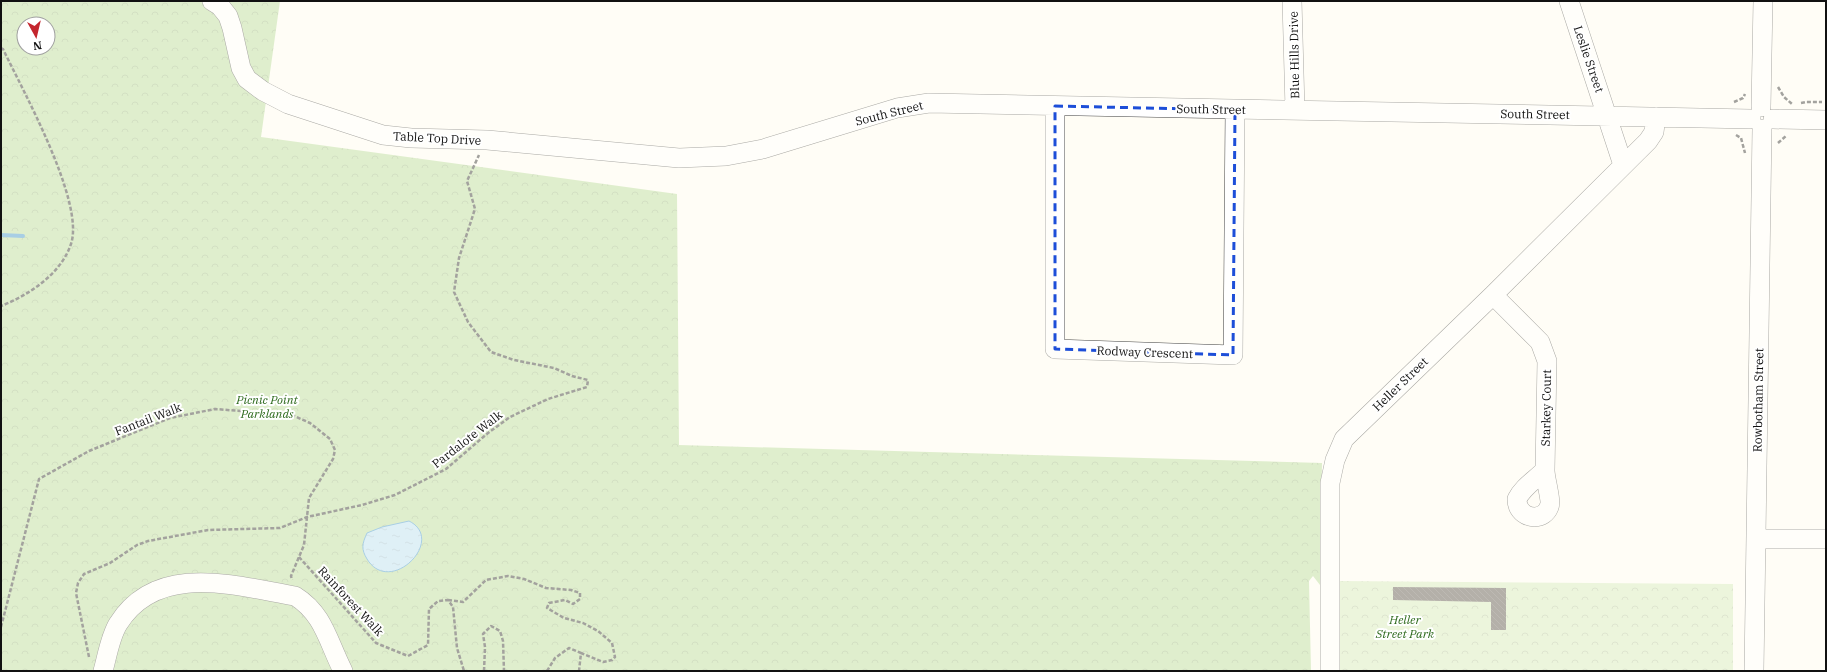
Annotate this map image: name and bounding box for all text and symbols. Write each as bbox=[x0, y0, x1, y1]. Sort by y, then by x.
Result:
street label: Blue Hills Drive bbox=[1286, 11, 1302, 99]
north arrow bbox=[16, 16, 56, 56]
street label: Leslie Street bbox=[1571, 24, 1607, 94]
text: N bbox=[32, 38, 43, 53]
street label: South Street bbox=[853, 97, 925, 129]
street label: South Street bbox=[1176, 101, 1246, 117]
street label: South Street bbox=[1500, 106, 1570, 122]
street label: Table Top Drive bbox=[393, 128, 481, 148]
street label: Rodway Crescent bbox=[1096, 343, 1194, 361]
street label: Rowbotham Street bbox=[1750, 348, 1766, 452]
street label: Heller Street bbox=[1369, 354, 1431, 414]
street label: Starkey Court bbox=[1538, 369, 1554, 447]
park label: Picnic Point Parklands bbox=[235, 392, 298, 421]
street label: Fantail Walk bbox=[113, 399, 183, 439]
street label: Pardalote Walk bbox=[429, 407, 505, 471]
street label: Rainforest Walk bbox=[315, 563, 387, 639]
park label: Heller Street Park bbox=[1375, 612, 1435, 641]

